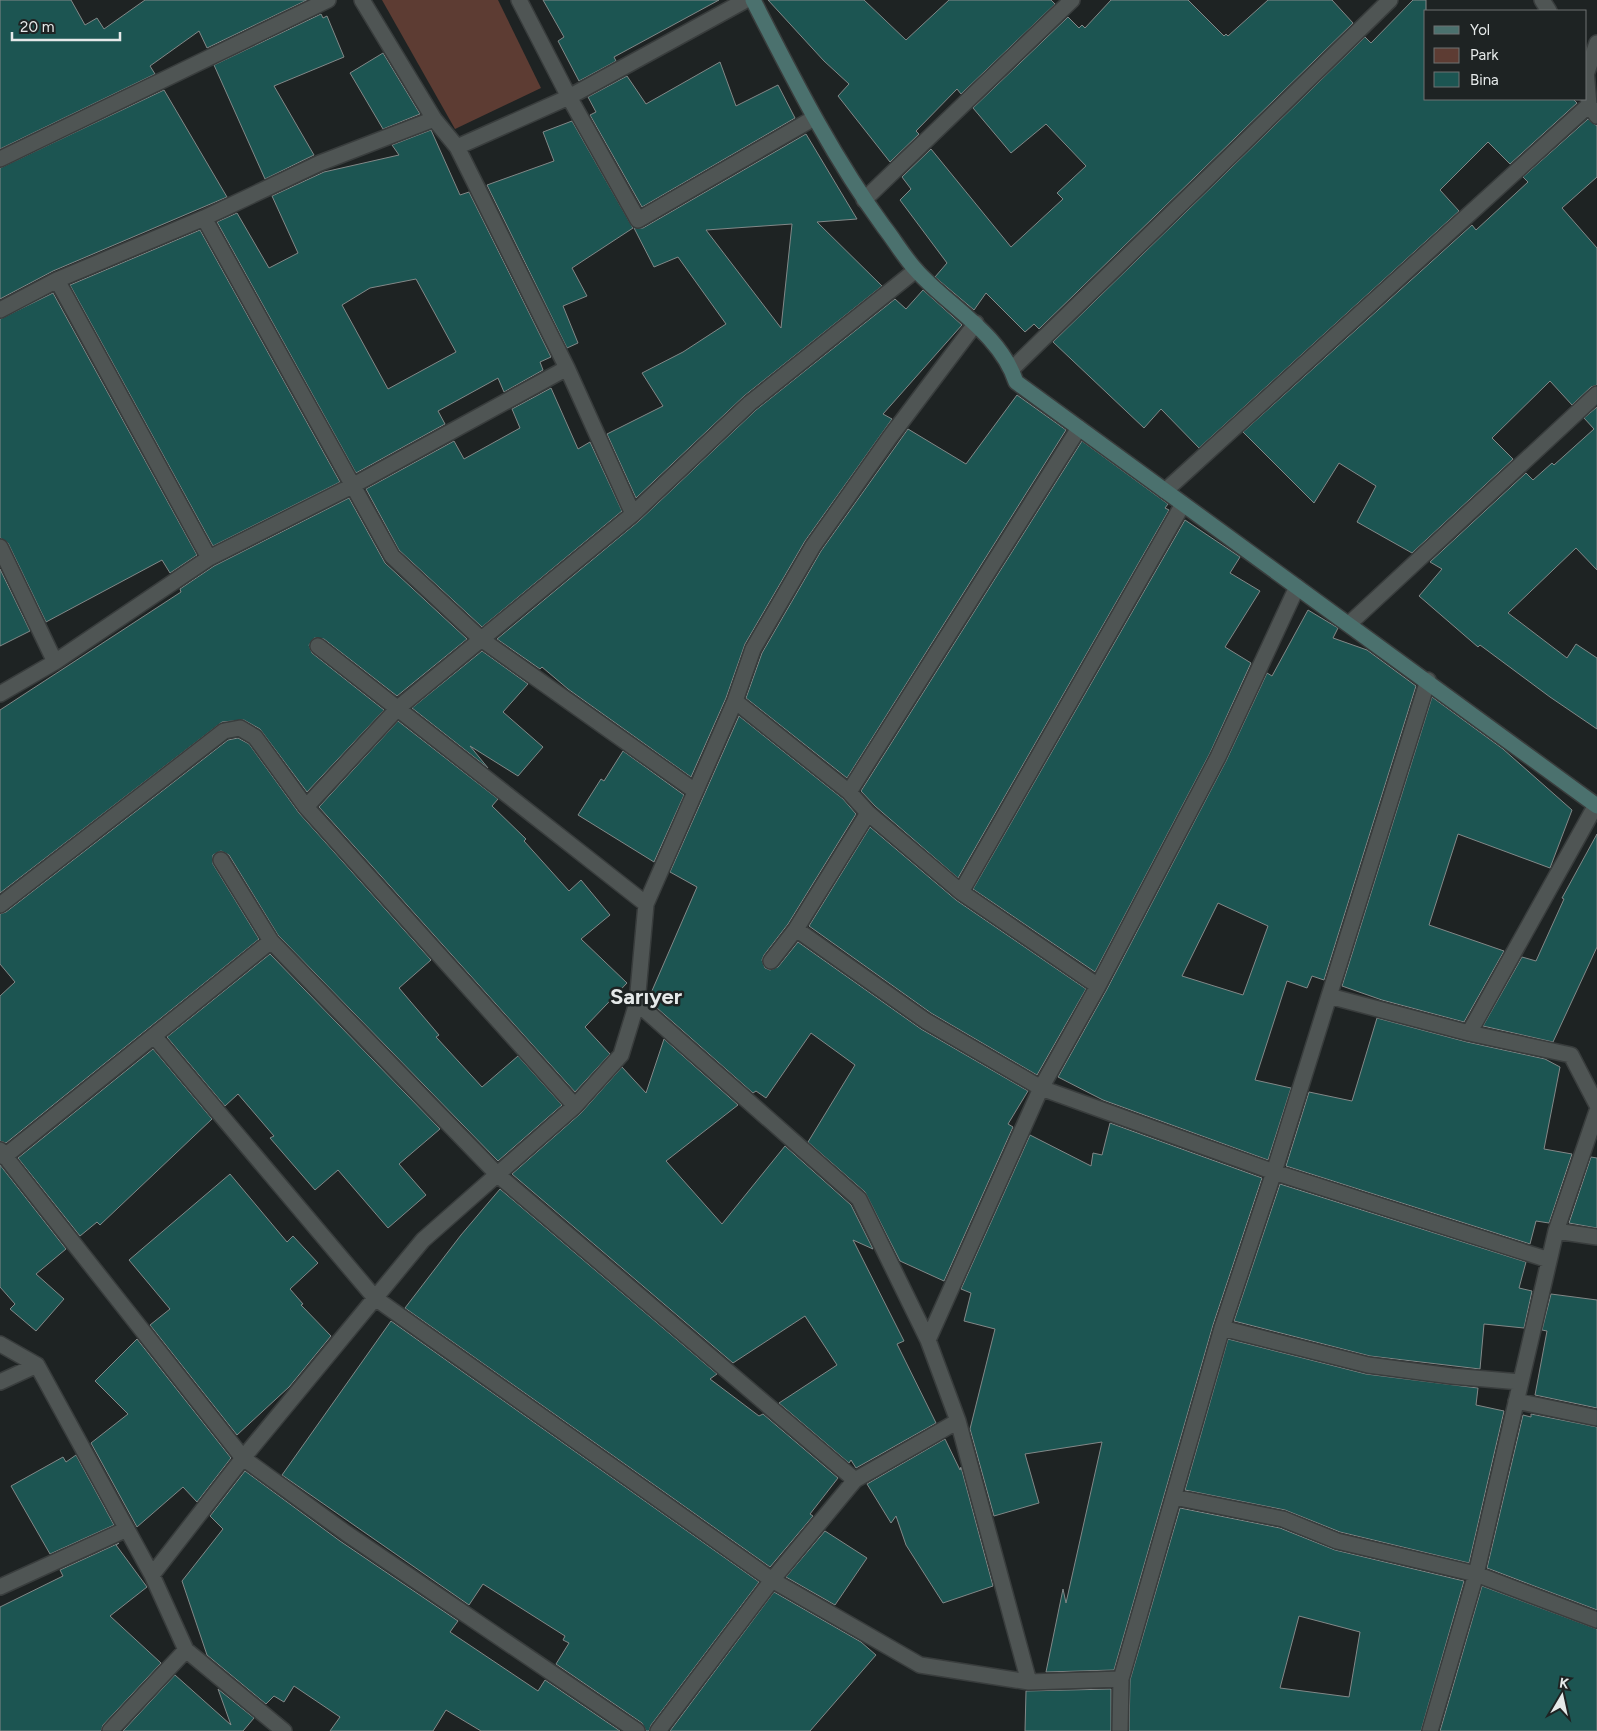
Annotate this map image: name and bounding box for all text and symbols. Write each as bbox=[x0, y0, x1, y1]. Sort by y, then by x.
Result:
scale bar bbox=[12, 10, 120, 42]
legend bbox=[1424, 10, 1587, 100]
text: 20 m bbox=[20, 18, 54, 36]
text: Yol bbox=[1470, 21, 1490, 39]
text: Park bbox=[1470, 46, 1499, 64]
text: Bina bbox=[1470, 71, 1499, 89]
district label: Sarıyer bbox=[610, 983, 683, 1010]
north arrow bbox=[1537, 1671, 1587, 1721]
text: K bbox=[1558, 1675, 1571, 1693]

